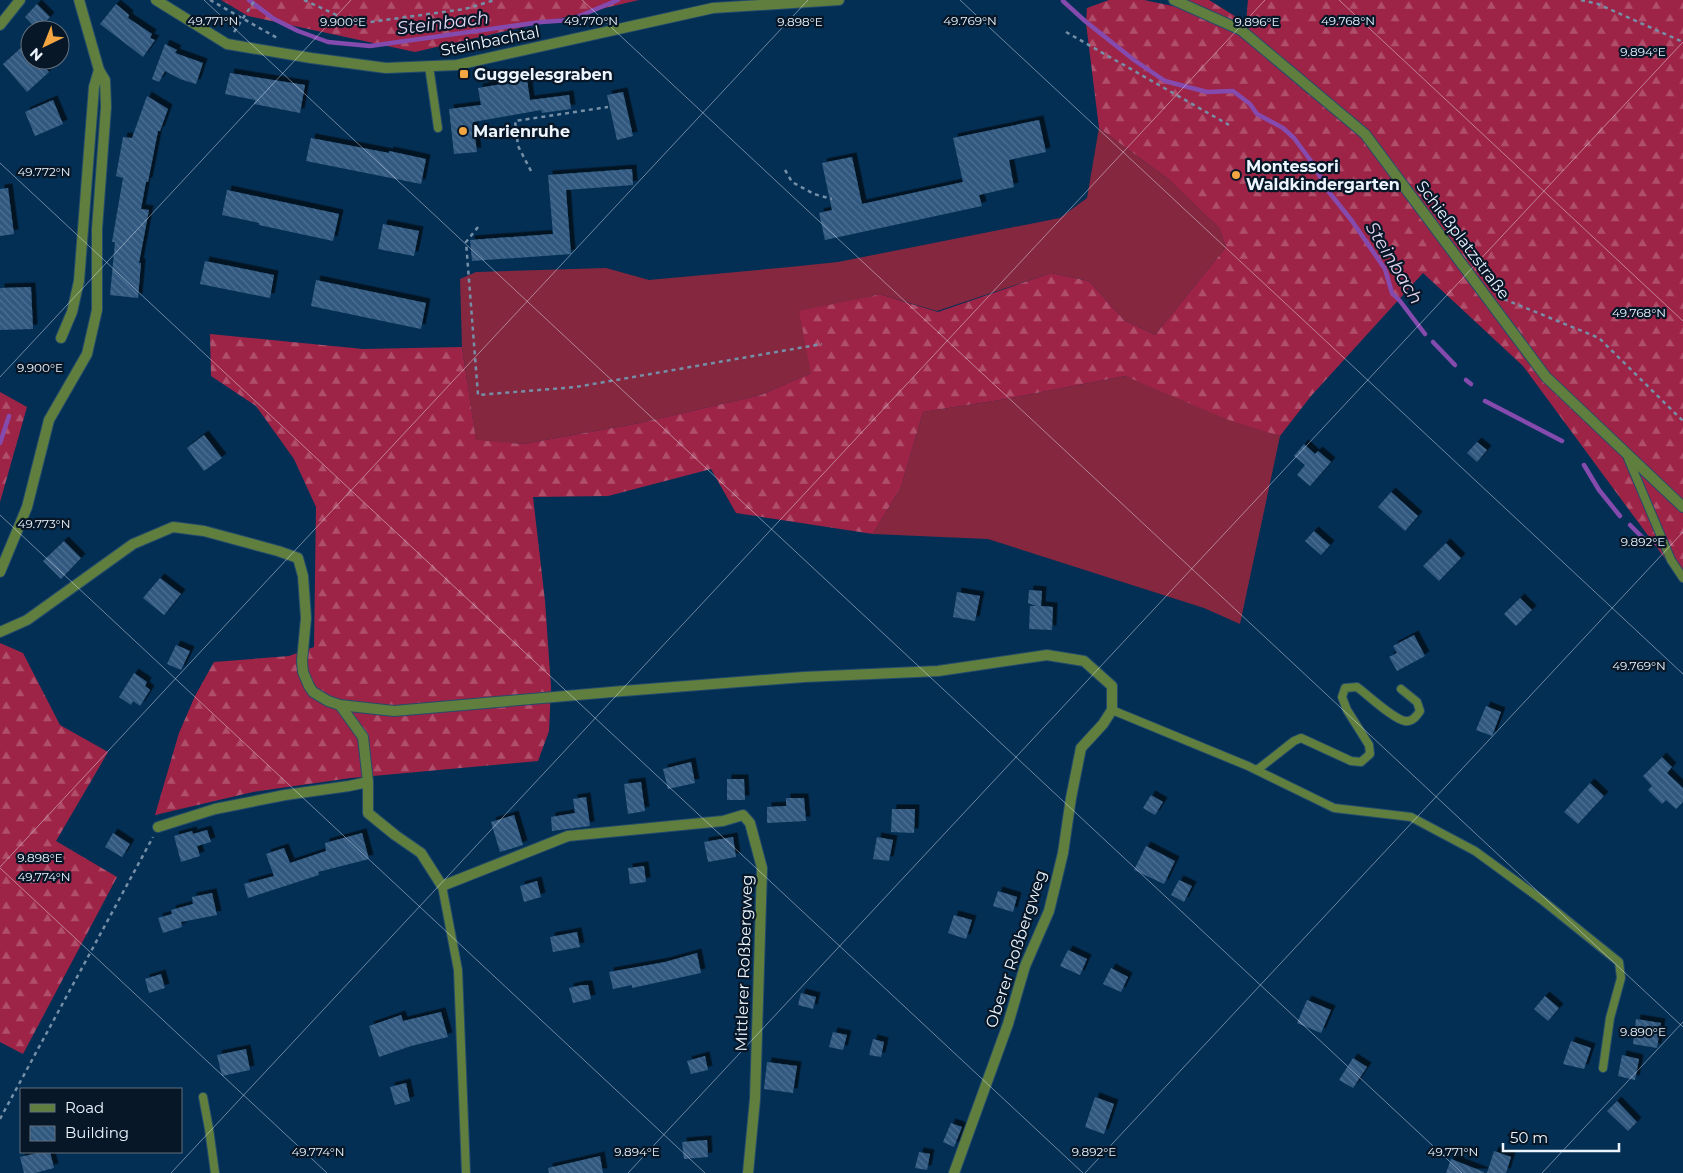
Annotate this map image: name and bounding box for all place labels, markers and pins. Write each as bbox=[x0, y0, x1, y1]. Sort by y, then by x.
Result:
place label: Guggelesgraben bbox=[474, 65, 613, 84]
marker: Guggelesgraben bbox=[458, 68, 470, 80]
place label: Marienruhe bbox=[473, 122, 570, 141]
marker: Marienruhe bbox=[457, 125, 469, 137]
place label: Montessori Waldkindergarten bbox=[1246, 157, 1400, 194]
marker: Montessori Waldkindergarten bbox=[1230, 169, 1242, 181]

